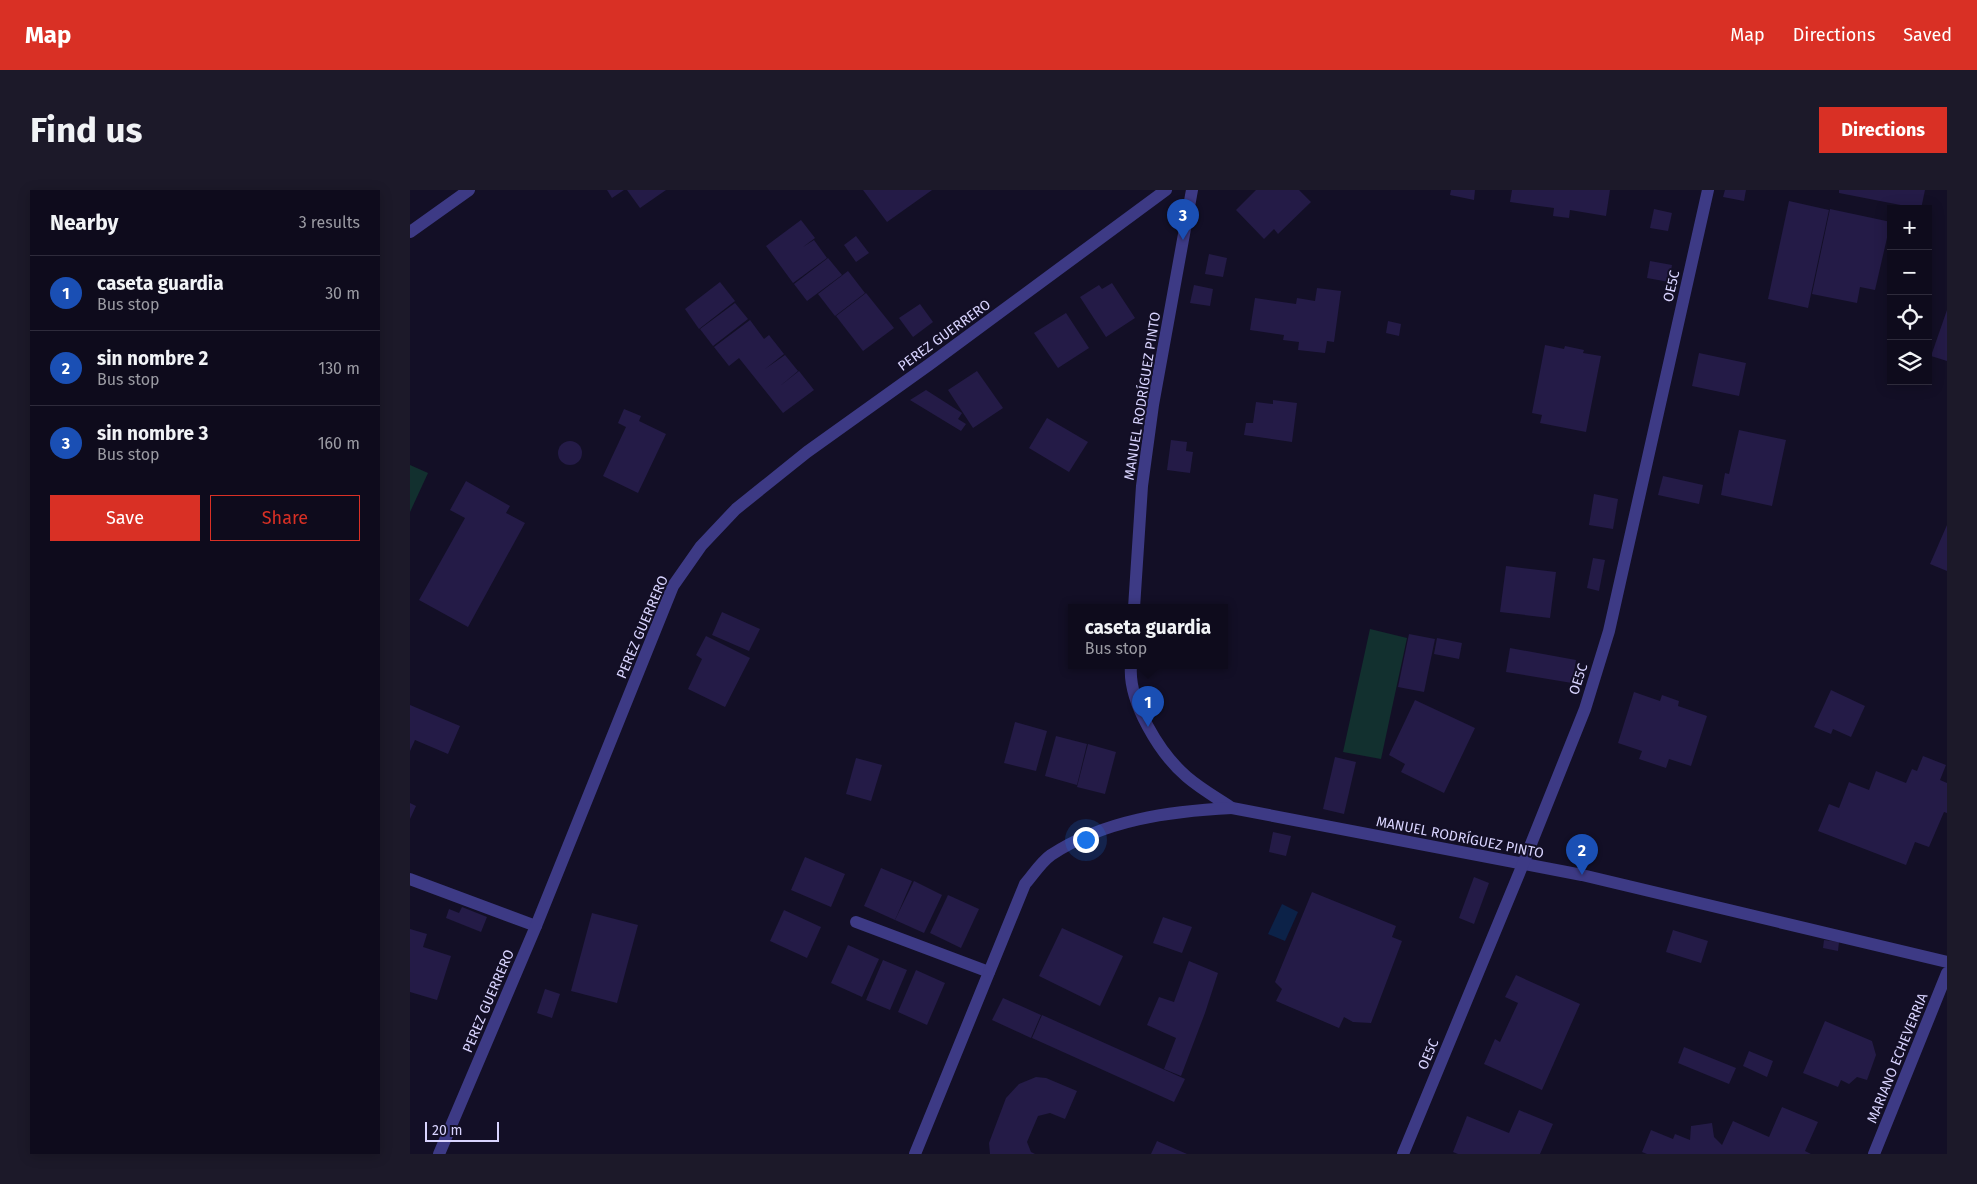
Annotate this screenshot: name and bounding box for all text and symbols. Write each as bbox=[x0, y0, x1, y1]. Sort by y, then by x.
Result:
text: Map bbox=[25, 21, 71, 49]
text: Map bbox=[1730, 24, 1765, 46]
text: Directions bbox=[1793, 24, 1875, 46]
text: Saved bbox=[1903, 24, 1952, 46]
button: Directions bbox=[1819, 107, 1947, 153]
text: Find us bbox=[30, 109, 142, 151]
pin: 3 bbox=[1167, 199, 1199, 240]
map controls bbox=[1887, 205, 1932, 385]
button: + bbox=[1887, 205, 1932, 250]
text: Nearby bbox=[50, 210, 118, 236]
text: 3 results bbox=[299, 213, 360, 232]
button: − bbox=[1887, 250, 1932, 295]
street label: OE5C bbox=[1660, 268, 1683, 304]
text: caseta guardia bbox=[97, 272, 224, 295]
text: 1 bbox=[62, 284, 70, 303]
text: 30 m bbox=[325, 284, 360, 303]
text: Bus stop bbox=[97, 295, 160, 314]
button: locate bbox=[1887, 295, 1932, 340]
street label: PEREZ GUERRERO bbox=[895, 296, 994, 375]
street label: MANUEL RODRÍGUEZ PINTO bbox=[1120, 310, 1164, 482]
button: layers bbox=[1887, 340, 1932, 385]
text: sin nombre 2 bbox=[97, 347, 208, 370]
text: 2 bbox=[62, 359, 70, 378]
text: 130 m bbox=[318, 359, 360, 378]
text: Bus stop bbox=[97, 370, 160, 389]
text: sin nombre 3 bbox=[97, 422, 208, 445]
text: 3 bbox=[62, 434, 70, 453]
text: 160 m bbox=[318, 434, 360, 453]
text: Bus stop bbox=[97, 445, 160, 464]
button: Save bbox=[50, 495, 200, 541]
button: Share bbox=[210, 495, 360, 541]
street label: PEREZ GUERRERO bbox=[613, 573, 672, 681]
popup bbox=[1068, 604, 1228, 669]
text: caseta guardia bbox=[1085, 616, 1211, 639]
text: Bus stop bbox=[1085, 639, 1147, 658]
street label: OE5C bbox=[1565, 661, 1592, 697]
pin: 1 bbox=[1132, 686, 1164, 727]
street label: MANUEL RODRÍGUEZ PINTO bbox=[1375, 812, 1545, 862]
your location bbox=[1073, 827, 1099, 853]
pin: 2 bbox=[1566, 834, 1598, 875]
street label: PEREZ GUERRERO bbox=[459, 947, 518, 1055]
street label: MARIANO ECHEVERRIA bbox=[1864, 991, 1931, 1126]
street label: OE5C bbox=[1414, 1036, 1443, 1072]
scale bar bbox=[425, 1119, 499, 1142]
text: 20 m bbox=[432, 1122, 462, 1139]

